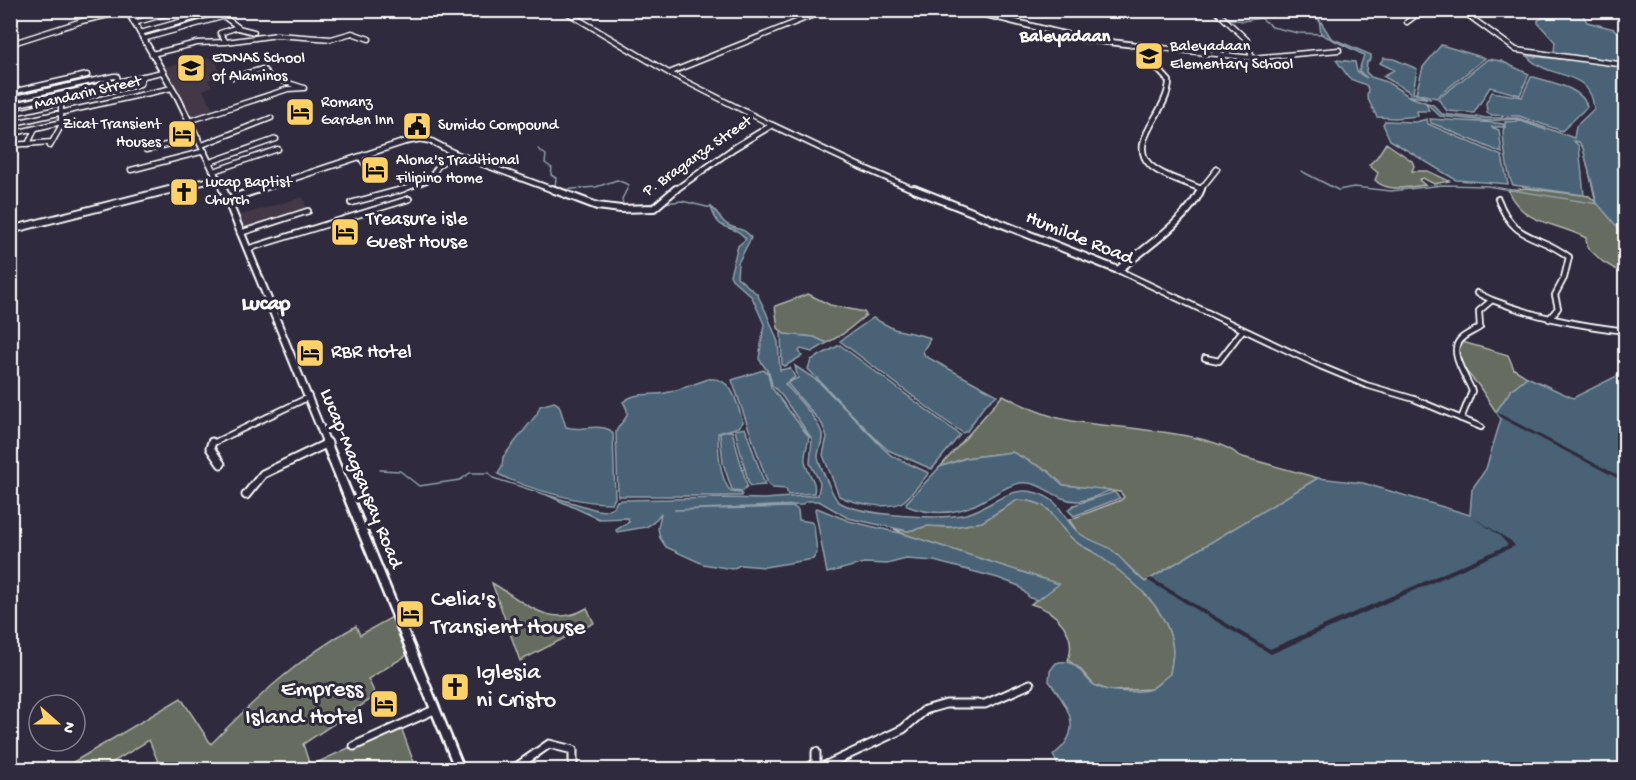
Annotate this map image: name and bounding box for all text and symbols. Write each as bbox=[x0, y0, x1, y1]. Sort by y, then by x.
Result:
district label: Baleyadaan bbox=[1019, 27, 1111, 48]
place label: Baleyadaan Elementary School bbox=[1169, 38, 1293, 75]
school or university icon: Baleyadaan Elementary School bbox=[1133, 40, 1165, 72]
place label: EDNAS School of Alaminos bbox=[212, 50, 305, 87]
school or university icon: EDNAS School of Alaminos bbox=[175, 52, 207, 84]
street label: Mandarin Street bbox=[33, 72, 145, 116]
place label: Romanz Garden Inn bbox=[321, 94, 394, 131]
hotel icon: Romanz Garden Inn bbox=[284, 96, 316, 128]
public building icon: Sumido Compound bbox=[401, 110, 433, 142]
street label: P. Braganza Street bbox=[639, 112, 757, 202]
place label: Zicat Transient Houses bbox=[62, 116, 162, 153]
place label: Sumido Compound bbox=[438, 117, 560, 136]
hotel icon: Zicat Transient Houses bbox=[166, 118, 198, 150]
place label: Alona's Traditional Filipino Home bbox=[395, 152, 519, 189]
hotel icon: Alona's Traditional Filipino Home bbox=[359, 154, 391, 186]
place label: Lucap Baptist Church bbox=[205, 174, 293, 211]
church icon: Lucap Baptist Church bbox=[168, 176, 200, 208]
street label: Humilde Road bbox=[1022, 207, 1138, 272]
place label: Treasure isle Guest House bbox=[365, 209, 468, 255]
hotel icon: Treasure isle Guest House bbox=[329, 216, 361, 248]
district label: Lucap bbox=[242, 292, 291, 318]
hotel icon: RBR Hotel bbox=[294, 337, 326, 369]
place label: RBR Hotel bbox=[331, 342, 412, 365]
street label: Lucap-Magsaysay Road bbox=[313, 386, 408, 574]
place label: Celia's Transient House bbox=[429, 586, 586, 643]
hotel icon: Celia's Transient House bbox=[394, 598, 426, 630]
place label: Iglesia ni Cristo bbox=[476, 659, 556, 716]
church icon: Iglesia ni Cristo bbox=[439, 671, 471, 703]
place label: Empress Island Hotel bbox=[245, 676, 364, 733]
hotel icon: Empress Island Hotel bbox=[368, 688, 400, 720]
north arrow bbox=[27, 693, 87, 753]
text: N bbox=[57, 719, 78, 736]

